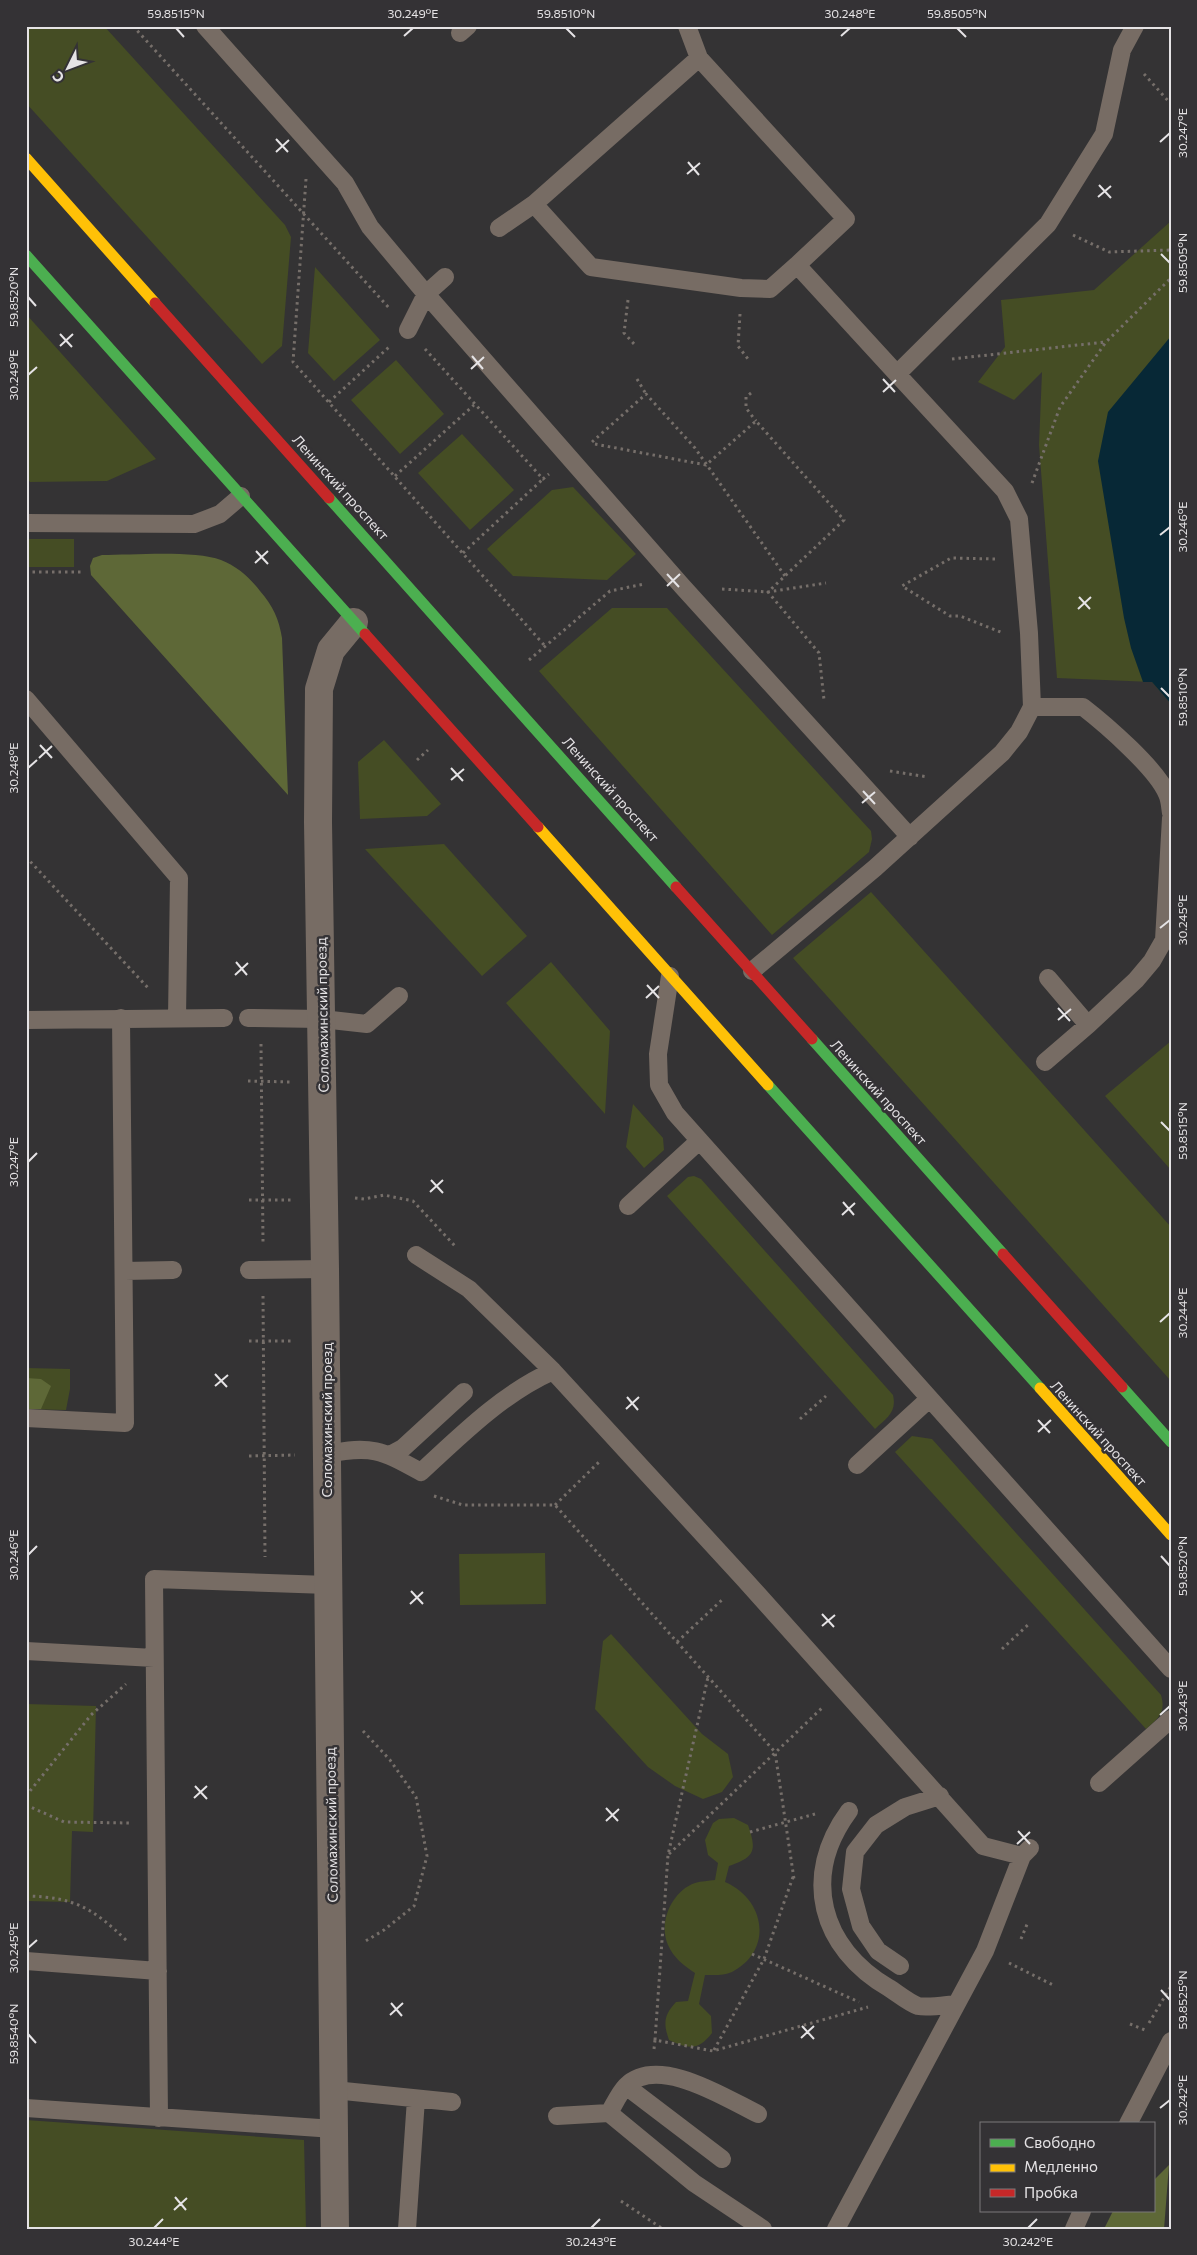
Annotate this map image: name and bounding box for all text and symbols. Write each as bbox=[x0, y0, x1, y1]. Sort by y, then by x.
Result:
text: 59.8515°N bbox=[147, 6, 205, 20]
text: 30.249°E bbox=[388, 6, 438, 20]
text: 59.8510°N bbox=[537, 6, 595, 20]
text: 30.248°E bbox=[825, 6, 875, 20]
text: 59.8505°N bbox=[927, 6, 987, 20]
north arrow bbox=[42, 42, 92, 92]
text: С bbox=[48, 68, 67, 86]
text: 30.247°E bbox=[1175, 108, 1189, 158]
text: 59.8505°N bbox=[1175, 233, 1189, 293]
text: 59.8520°N bbox=[6, 267, 20, 327]
text: 30.249°E bbox=[6, 350, 20, 400]
street label: Ленинский проспект bbox=[289, 431, 393, 543]
text: 30.246°E bbox=[1175, 502, 1189, 552]
text: 59.8510°N bbox=[1175, 668, 1189, 726]
street label: Ленинский проспект bbox=[559, 733, 663, 845]
text: 30.248°E bbox=[6, 743, 20, 793]
text: 30.245°E bbox=[1175, 895, 1189, 945]
street label: Соломахинский проезд bbox=[312, 937, 332, 1093]
street label: Ленинский проспект bbox=[827, 1036, 931, 1148]
text: 59.8515°N bbox=[1175, 1102, 1189, 1160]
text: 30.247°E bbox=[6, 1137, 20, 1187]
text: 30.244°E bbox=[1175, 1288, 1189, 1338]
street label: Соломахинский проезд bbox=[318, 1343, 335, 1497]
street label: Ленинский проспект bbox=[1047, 1377, 1151, 1489]
text: 30.246°E bbox=[6, 1530, 20, 1580]
text: 59.8520°N bbox=[1175, 1536, 1189, 1596]
text: 30.243°E bbox=[1175, 1681, 1189, 1731]
street label: Соломахинский проезд bbox=[321, 1747, 341, 1903]
text: 30.245°E bbox=[6, 1923, 20, 1973]
text: 59.8525°N bbox=[1175, 1970, 1189, 2030]
text: 59.8540°N bbox=[6, 2004, 20, 2064]
text: 30.242°E bbox=[1175, 2075, 1189, 2125]
legend bbox=[980, 2122, 1154, 2212]
text: Свободно bbox=[1024, 2133, 1095, 2151]
text: Медленно bbox=[1024, 2157, 1098, 2175]
text: Пробка bbox=[1024, 2183, 1078, 2201]
text: 30.244°E bbox=[129, 2234, 179, 2248]
text: 30.243°E bbox=[566, 2234, 616, 2248]
text: 30.242°E bbox=[1003, 2234, 1053, 2248]

